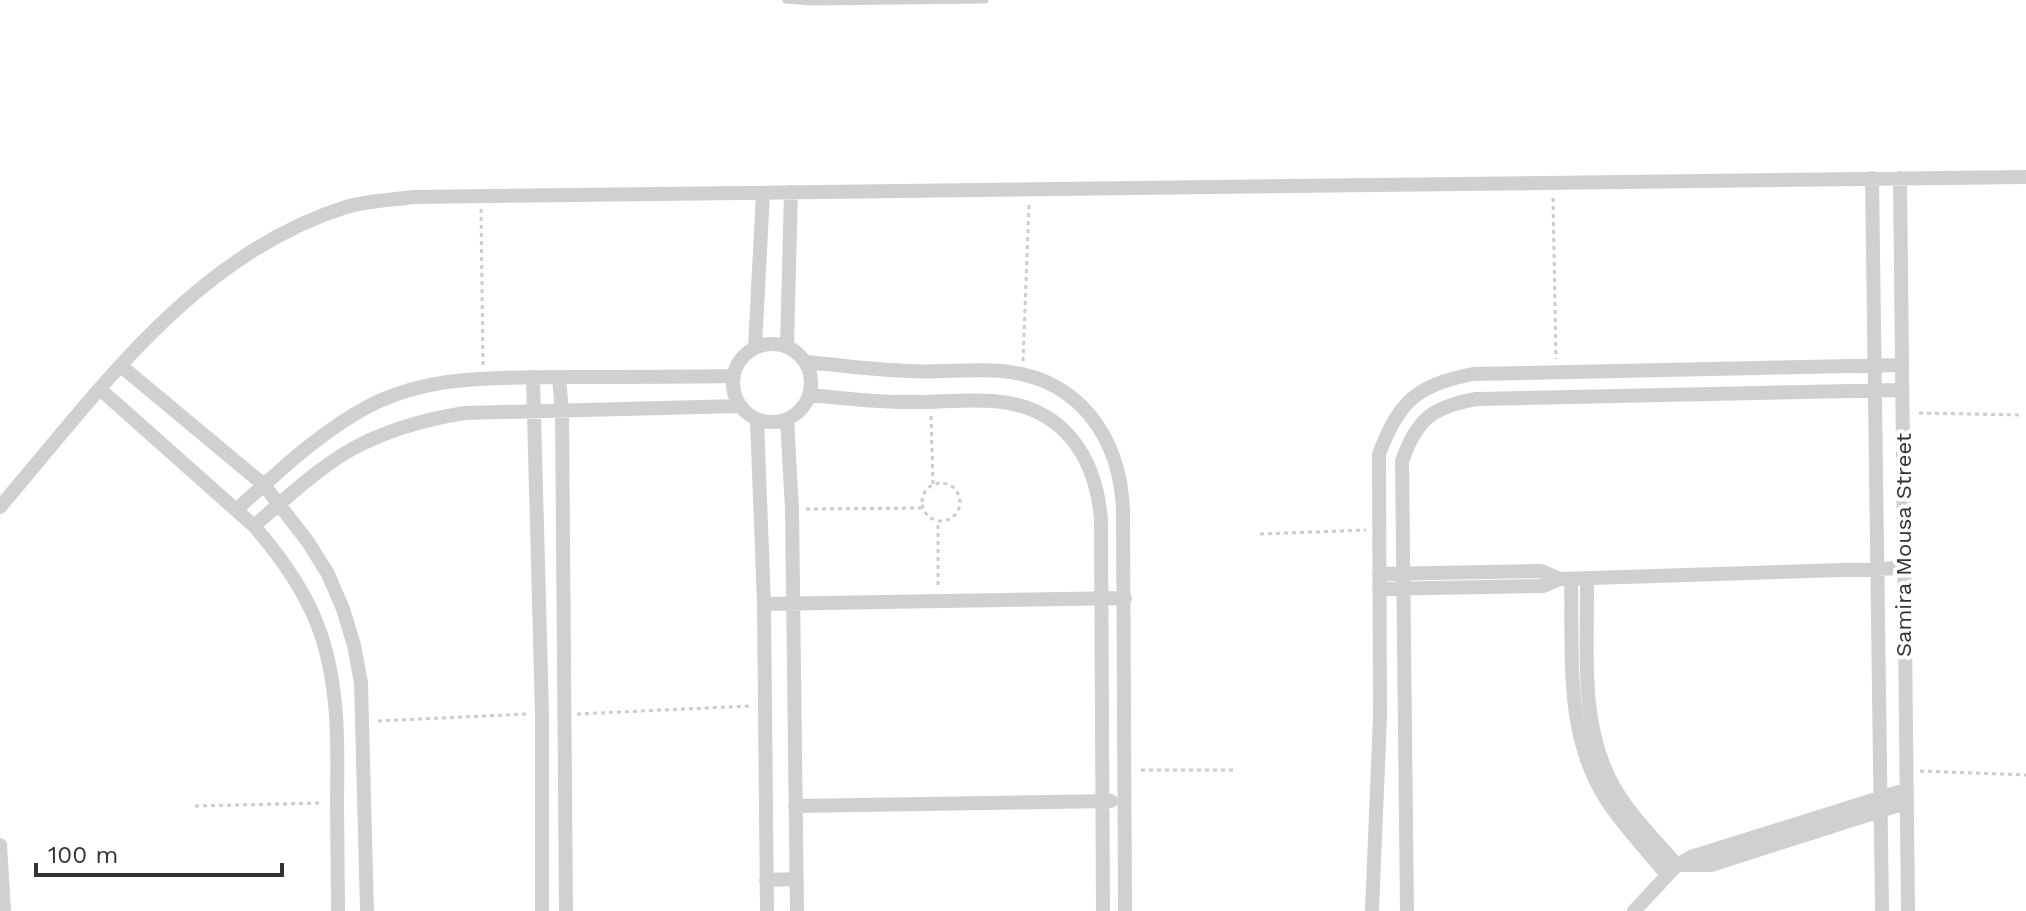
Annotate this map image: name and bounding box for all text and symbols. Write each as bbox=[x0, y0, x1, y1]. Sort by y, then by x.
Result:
street label: Samira Mousa Street bbox=[1891, 433, 1916, 657]
scale bar bbox=[36, 827, 282, 877]
text: 100 m bbox=[48, 841, 118, 869]

